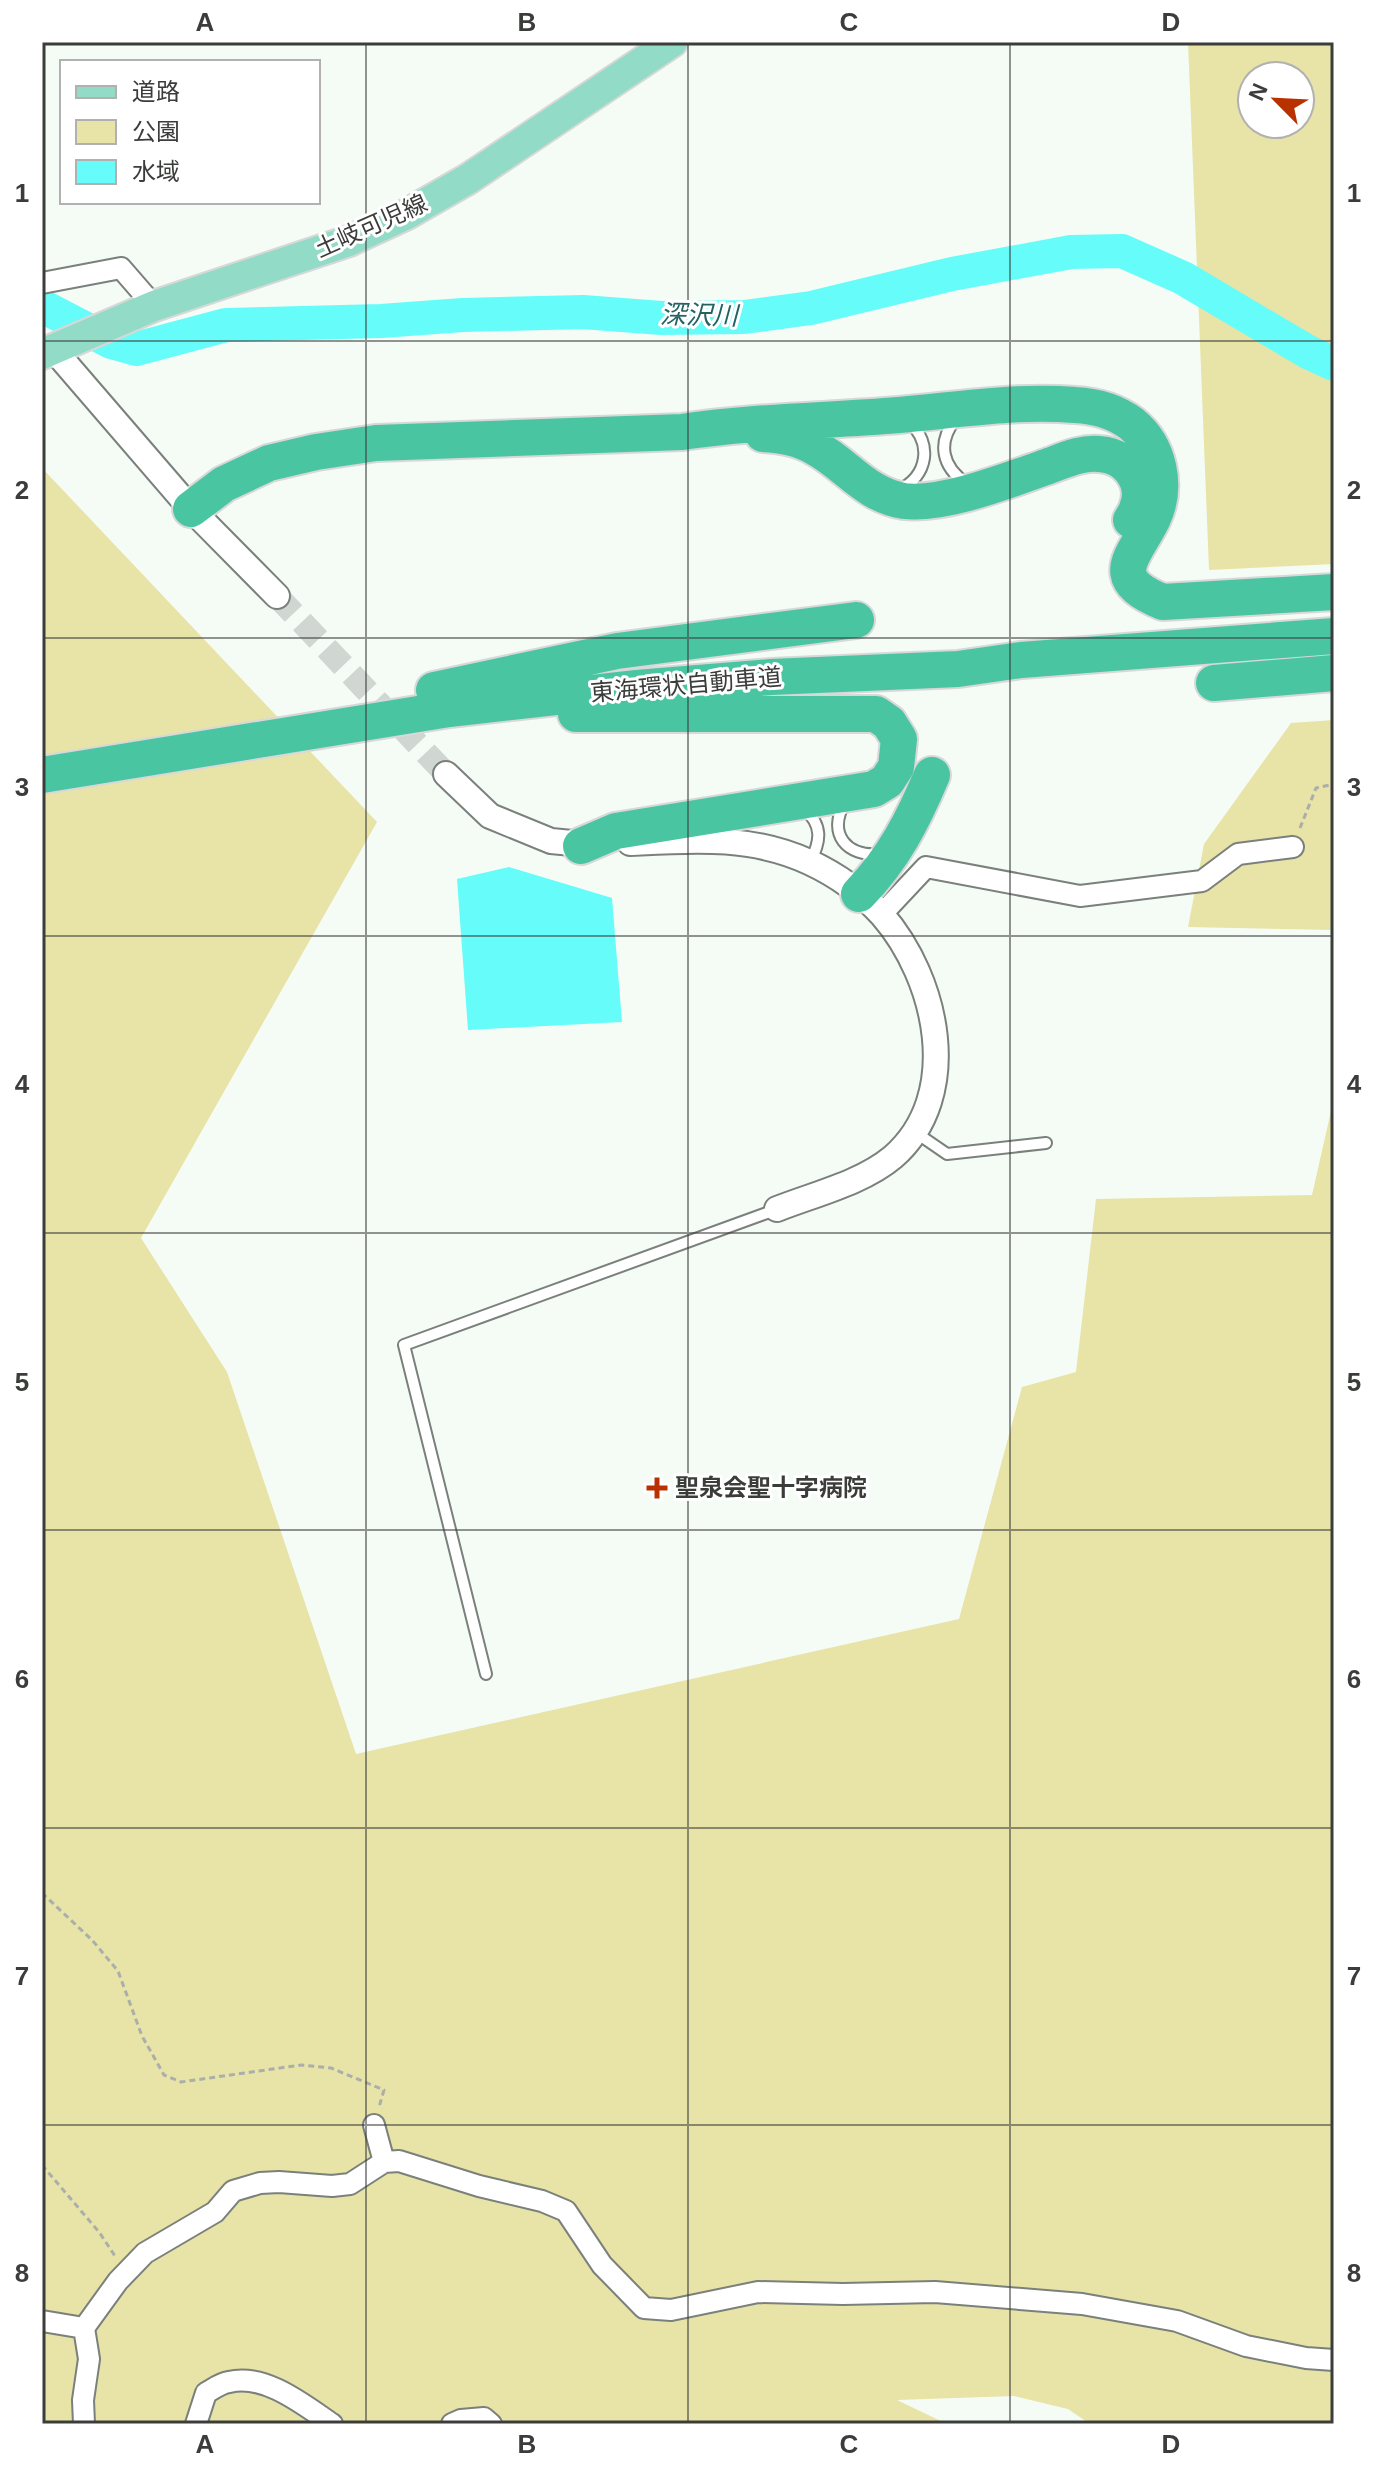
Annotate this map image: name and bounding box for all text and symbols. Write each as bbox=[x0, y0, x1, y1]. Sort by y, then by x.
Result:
text: A bbox=[196, 7, 215, 37]
text: B bbox=[518, 7, 536, 37]
text: C bbox=[840, 7, 859, 37]
text: D bbox=[1162, 7, 1180, 37]
legend bbox=[60, 60, 320, 204]
north arrow bbox=[1236, 60, 1316, 140]
text: 道路 bbox=[132, 78, 180, 105]
text: N bbox=[1244, 80, 1273, 104]
text: 公園 bbox=[132, 118, 180, 145]
text: 水域 bbox=[132, 158, 180, 185]
text: 1 bbox=[15, 178, 29, 208]
text: 1 bbox=[1347, 178, 1361, 208]
street label: 土岐可児線 bbox=[310, 189, 431, 262]
water label: 深沢川 bbox=[660, 299, 741, 331]
text: 2 bbox=[15, 475, 29, 505]
text: 2 bbox=[1347, 475, 1361, 505]
street label: 東海環状自動車道 bbox=[589, 663, 783, 706]
text: 3 bbox=[15, 772, 29, 802]
text: 3 bbox=[1347, 772, 1361, 802]
text: 4 bbox=[15, 1069, 30, 1099]
text: 4 bbox=[1347, 1069, 1362, 1099]
text: 5 bbox=[15, 1367, 29, 1397]
text: 5 bbox=[1347, 1367, 1361, 1397]
place label: 聖泉会聖十字病院 bbox=[675, 1474, 867, 1501]
marker: 聖泉会聖十字病院 bbox=[646, 1477, 668, 1499]
text: 6 bbox=[15, 1664, 29, 1694]
text: 6 bbox=[1347, 1664, 1361, 1694]
text: 7 bbox=[15, 1961, 29, 1991]
text: 7 bbox=[1347, 1961, 1361, 1991]
text: 8 bbox=[15, 2258, 29, 2288]
text: 8 bbox=[1347, 2258, 1361, 2288]
text: A bbox=[196, 2429, 215, 2459]
text: B bbox=[518, 2429, 536, 2459]
text: C bbox=[840, 2429, 859, 2459]
text: D bbox=[1162, 2429, 1180, 2459]

